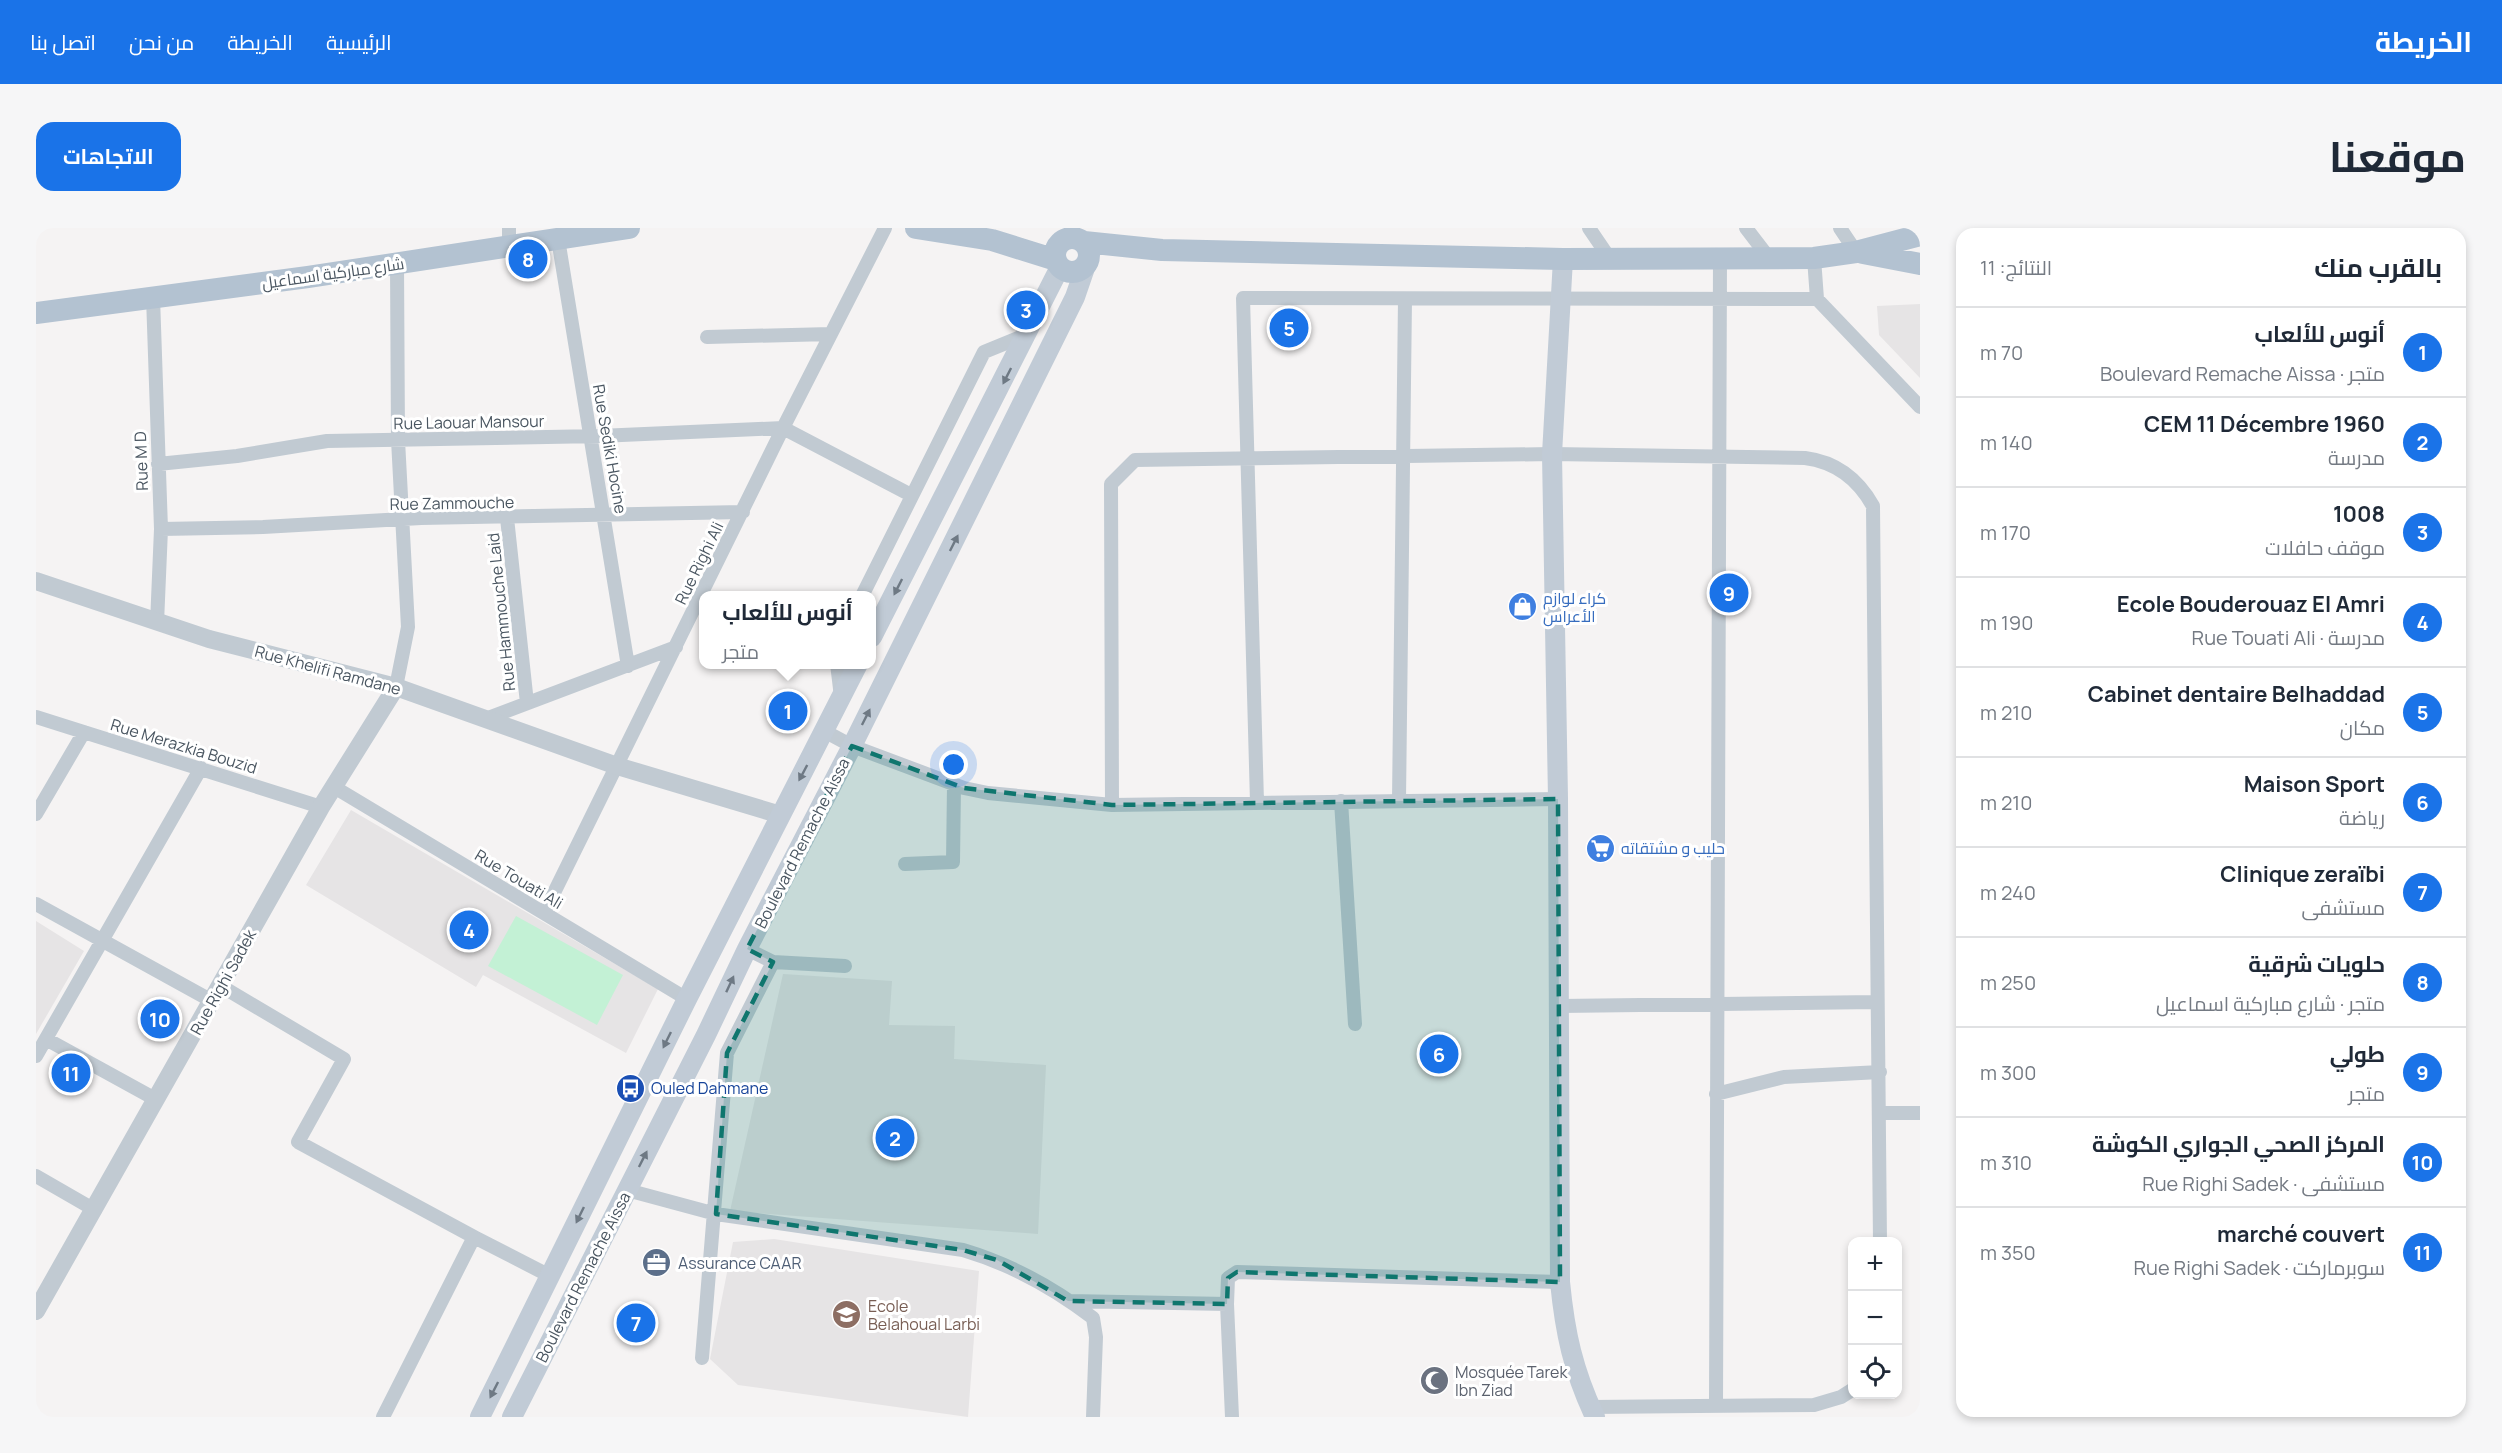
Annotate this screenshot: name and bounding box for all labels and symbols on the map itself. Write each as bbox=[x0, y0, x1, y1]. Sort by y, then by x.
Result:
pin: 8 bbox=[508, 237, 548, 282]
street label: شارع مباركية اسماعيل bbox=[260, 252, 406, 295]
pin: 3 bbox=[1006, 288, 1046, 332]
pin: 5 bbox=[1270, 306, 1308, 350]
one-way arrow bbox=[1002, 367, 1012, 385]
street label: Rue Sediki Hocine bbox=[588, 383, 632, 515]
street label: Rue Laouar Mansour bbox=[393, 410, 545, 434]
street label: Rue M D bbox=[129, 431, 153, 491]
street label: Rue Zammouche bbox=[390, 491, 514, 515]
street label: Rue Righi Ali bbox=[669, 518, 729, 608]
street label: Rue Hammouche Laid bbox=[482, 532, 520, 692]
one-way arrow bbox=[949, 534, 958, 551]
pin: 9 bbox=[1710, 570, 1748, 616]
one-way arrow bbox=[893, 578, 903, 595]
place label: كراء لوازم الأعراس bbox=[1543, 587, 1606, 627]
shop icon: كراء لوازم الأعراس bbox=[1506, 591, 1538, 623]
street label: Rue Khelifi Ramdane bbox=[252, 640, 404, 700]
pin: 1 bbox=[768, 688, 807, 734]
one-way arrow bbox=[862, 709, 871, 726]
street label: Rue Merazkia Bouzid bbox=[108, 713, 260, 779]
your location bbox=[939, 750, 968, 779]
street label: Boulevard Remache Aissa bbox=[749, 754, 855, 932]
one-way arrow bbox=[798, 765, 808, 782]
supermarket icon: حليب و مشتقاته bbox=[1584, 832, 1616, 864]
place label: حليب و مشتقاته bbox=[1621, 837, 1725, 859]
street label: Rue Touati Ali bbox=[471, 844, 567, 914]
pin: 4 bbox=[450, 908, 488, 952]
street label: Rue Righi Sadek bbox=[185, 924, 262, 1039]
one-way arrow bbox=[725, 976, 734, 993]
pin: 10 bbox=[140, 996, 180, 1042]
one-way arrow bbox=[662, 1032, 671, 1049]
pin: 6 bbox=[1420, 1032, 1458, 1076]
pin: 11 bbox=[51, 1050, 90, 1096]
bus stop icon: Ouled Dahmane bbox=[614, 1072, 646, 1104]
place label: Ouled Dahmane bbox=[651, 1077, 768, 1099]
pin: 2 bbox=[876, 1116, 914, 1160]
one-way arrow bbox=[638, 1150, 648, 1167]
street label: Boulevard Remache Aissa bbox=[530, 1188, 636, 1366]
one-way arrow bbox=[576, 1206, 586, 1224]
office icon: Assurance CAAR bbox=[641, 1247, 673, 1279]
place label: Assurance CAAR bbox=[678, 1252, 801, 1274]
place label: Ecole Belahoual Larbi bbox=[868, 1295, 980, 1335]
school or university icon: Ecole Belahoual Larbi bbox=[831, 1299, 863, 1331]
pin: 7 bbox=[616, 1300, 656, 1346]
place label: Mosquée Tarek Ibn Ziad bbox=[1455, 1361, 1568, 1401]
mosque icon: Mosquée Tarek Ibn Ziad bbox=[1418, 1365, 1450, 1397]
one-way arrow bbox=[489, 1381, 498, 1398]

